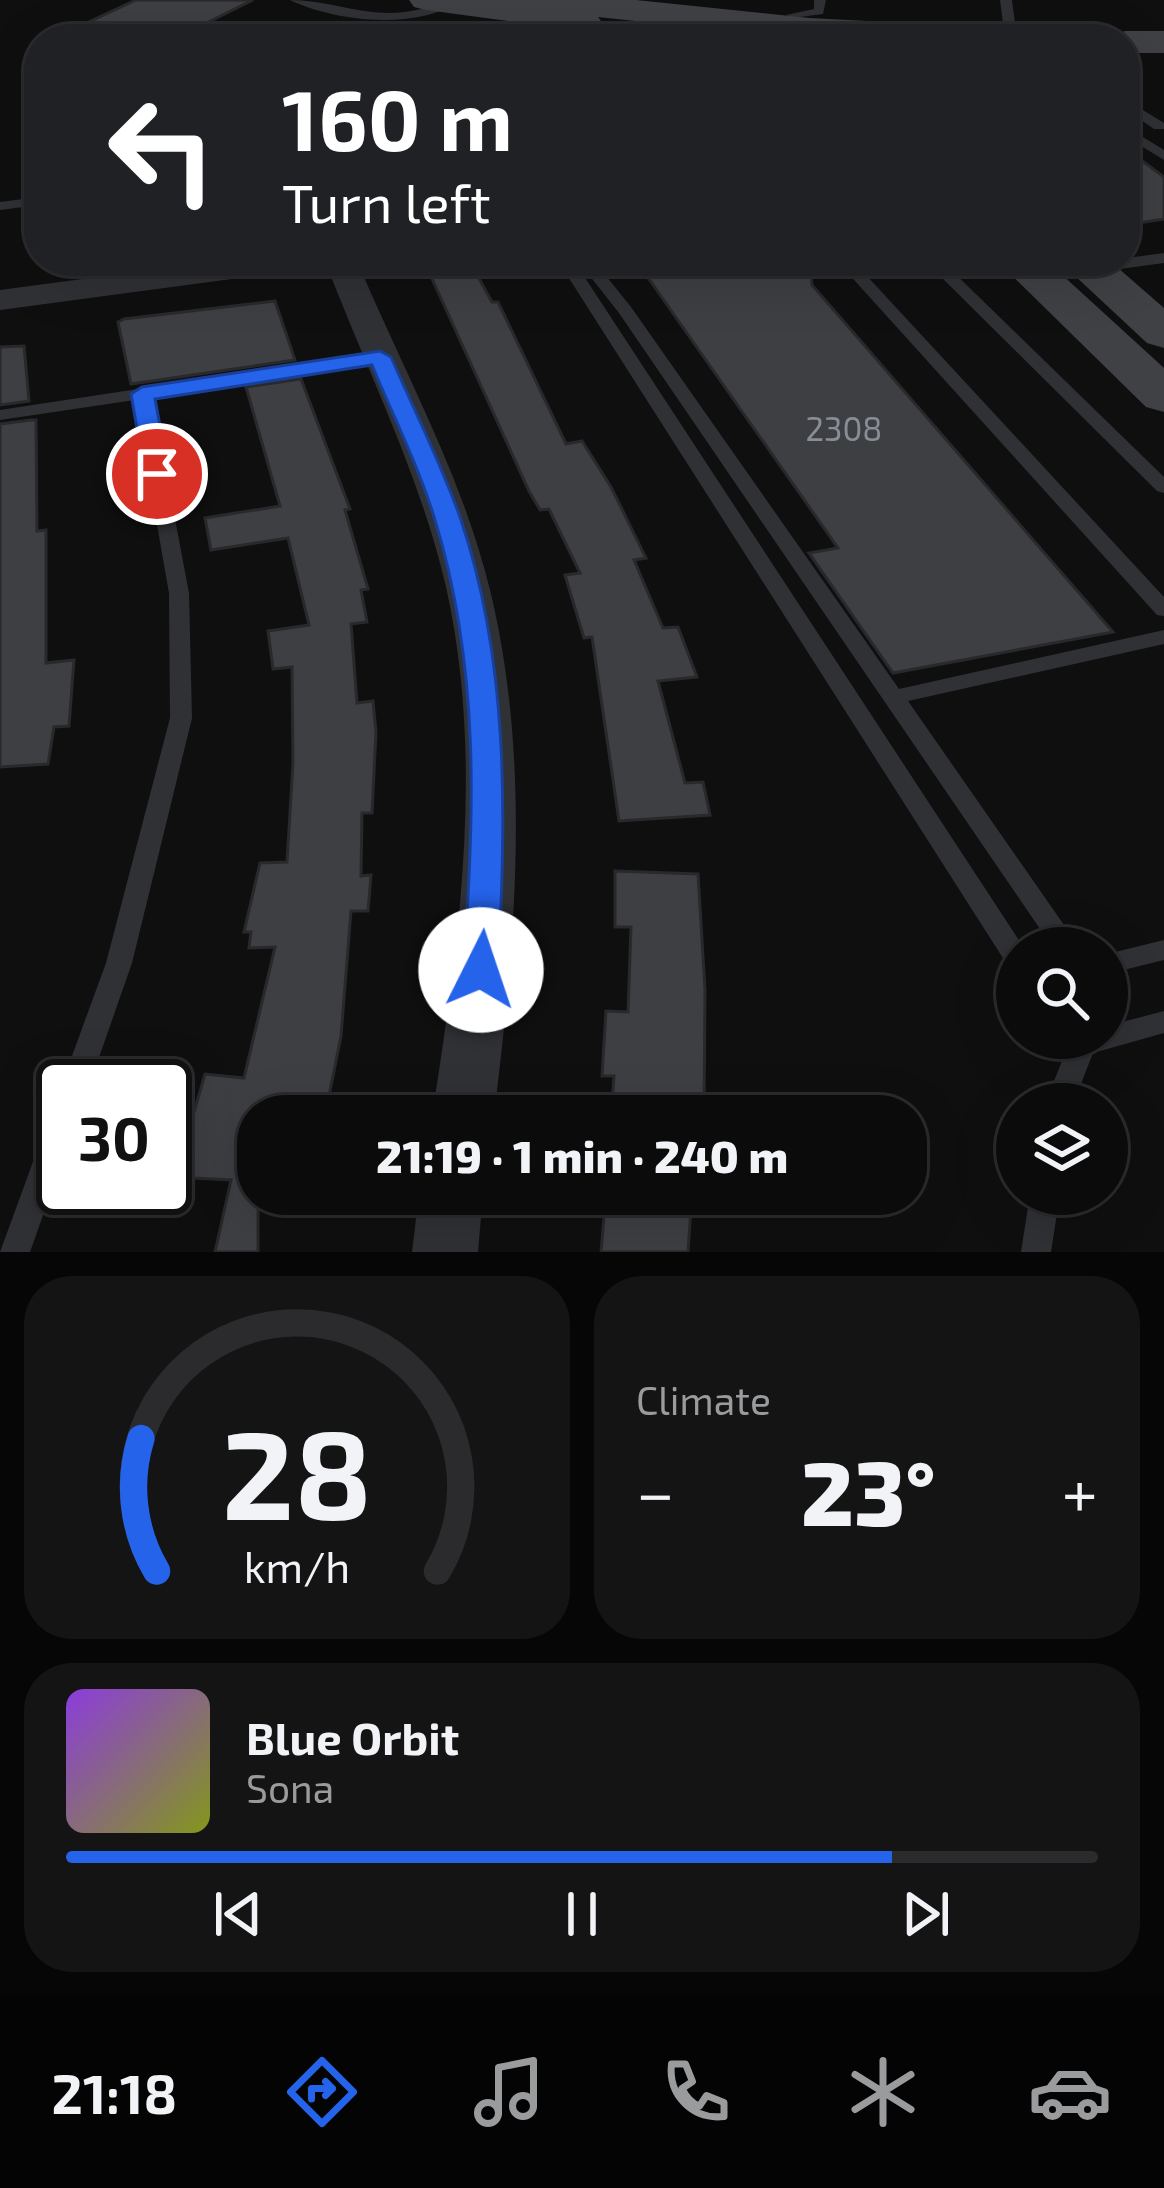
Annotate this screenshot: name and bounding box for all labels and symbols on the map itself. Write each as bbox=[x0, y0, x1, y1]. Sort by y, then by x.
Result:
house number: 2308 bbox=[806, 408, 882, 448]
pin bbox=[106, 423, 208, 525]
position arrow bbox=[418, 907, 544, 1033]
speed limit sign: 30 bbox=[36, 1059, 192, 1215]

